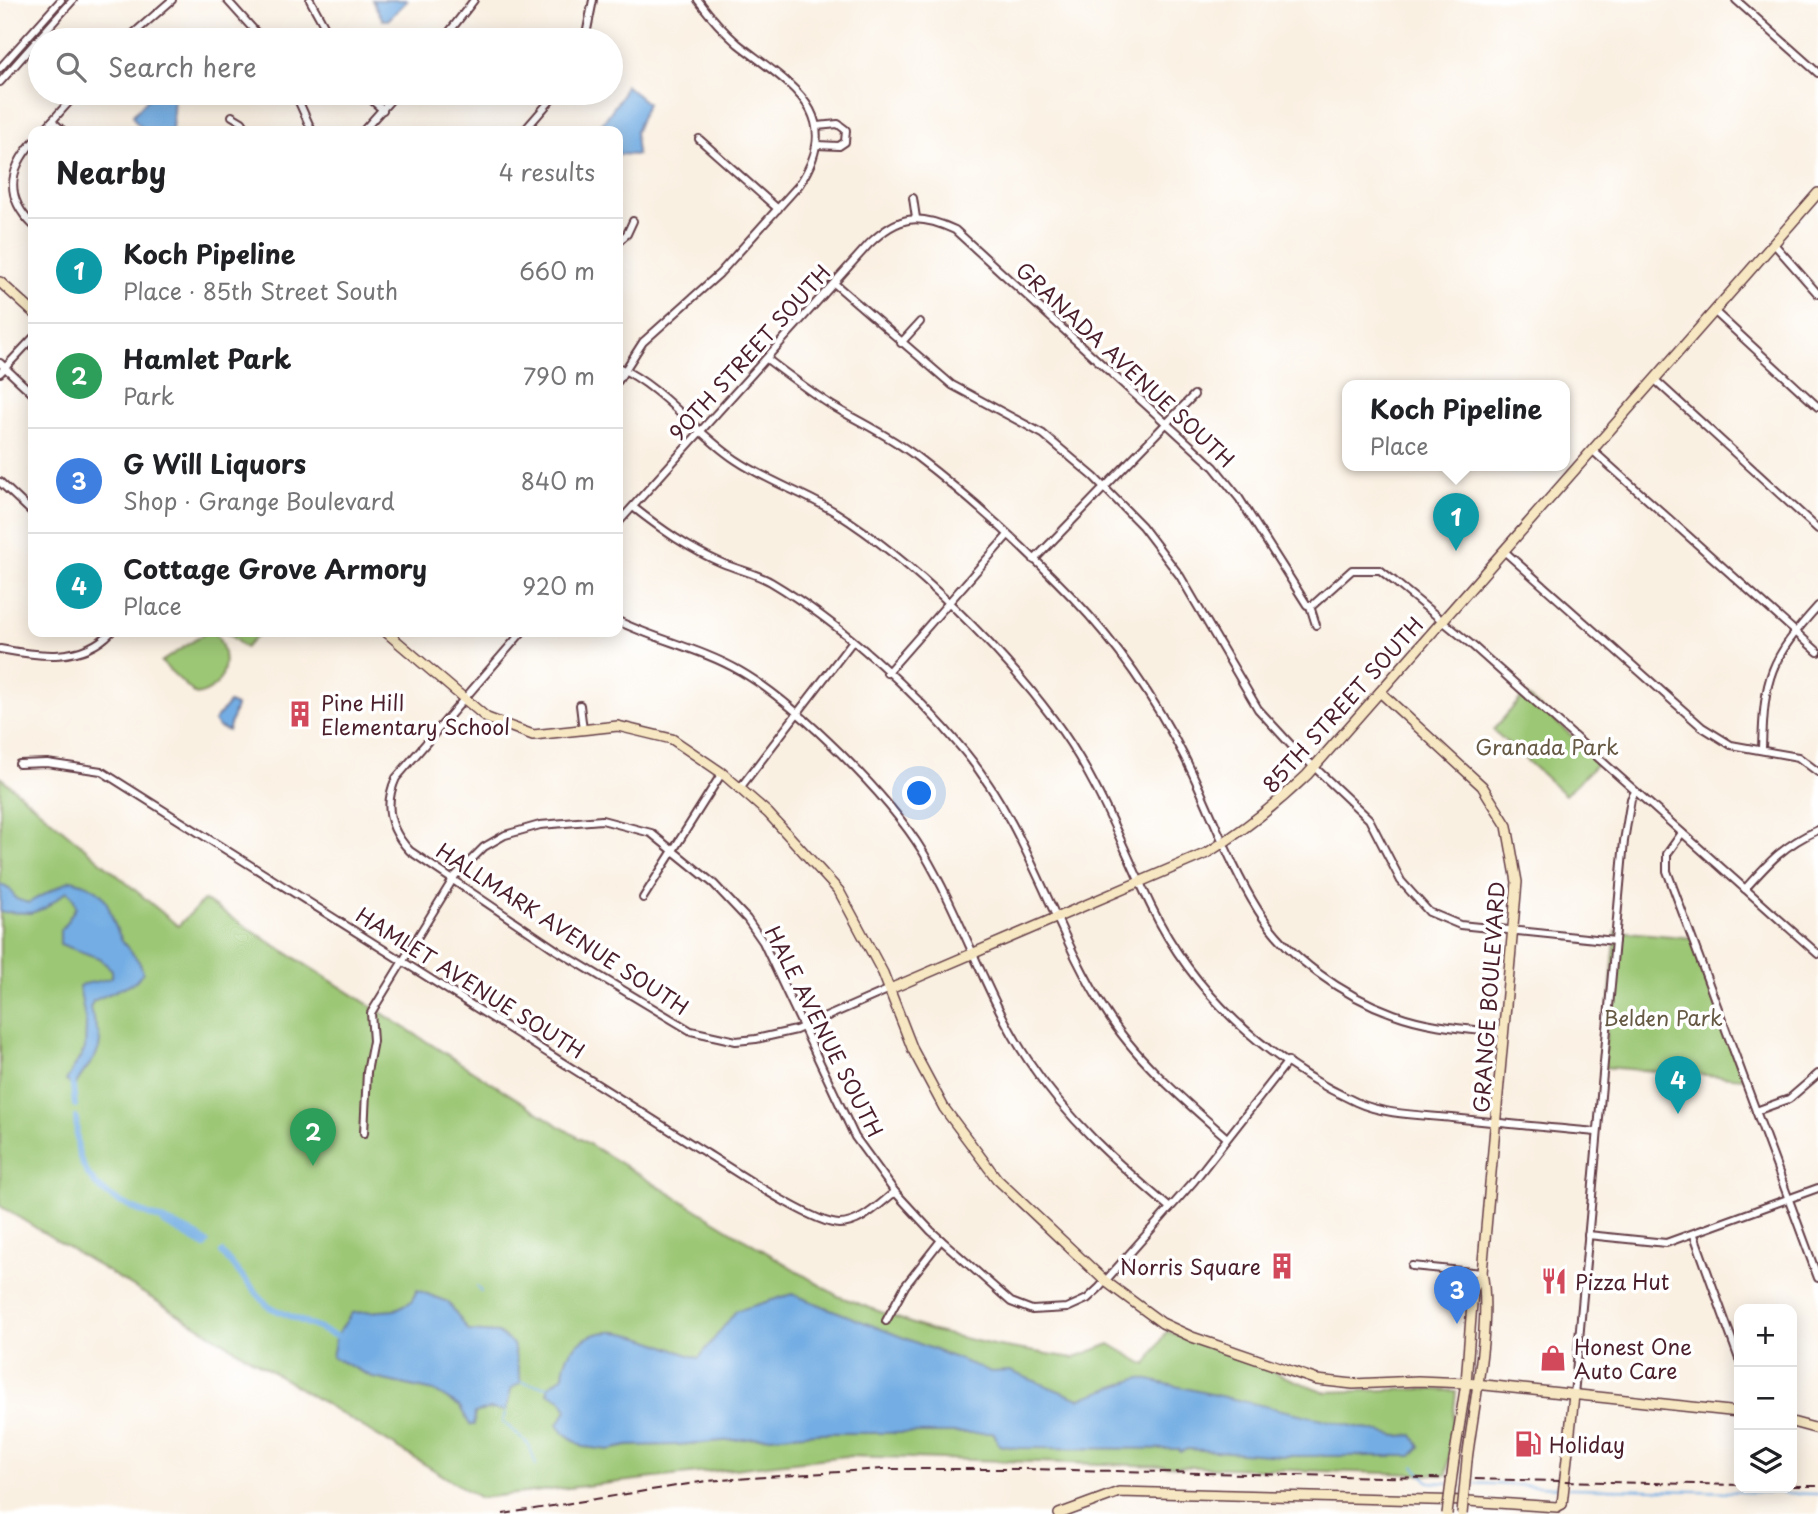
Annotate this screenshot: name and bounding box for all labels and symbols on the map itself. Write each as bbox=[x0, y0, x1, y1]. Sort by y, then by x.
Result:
street label: GRANADA AVENUE SOUTH bbox=[1009, 254, 1243, 474]
street label: 90TH STREET SOUTH bbox=[661, 257, 837, 447]
pin: 1 bbox=[1433, 493, 1479, 551]
street label: 85TH STREET SOUTH bbox=[1254, 609, 1430, 799]
place label: Pine Hill Elementary School bbox=[321, 686, 510, 742]
building icon: Pine Hill Elementary School bbox=[285, 699, 315, 729]
park label: Granada Park bbox=[1475, 730, 1619, 762]
your location bbox=[902, 776, 936, 810]
street label: HALLMARK AVENUE SOUTH bbox=[430, 834, 696, 1022]
street label: GRANGE BOULEVARD bbox=[1464, 880, 1512, 1114]
street label: HAMLET AVENUE SOUTH bbox=[350, 898, 592, 1066]
street label: HALE AVENUE SOUTH bbox=[758, 920, 892, 1142]
park label: Belden Park bbox=[1603, 1001, 1723, 1033]
pin: 4 bbox=[1655, 1056, 1701, 1114]
pin: 2 bbox=[290, 1108, 336, 1166]
place label: Norris Square bbox=[1120, 1250, 1261, 1282]
building icon: Norris Square bbox=[1267, 1251, 1297, 1281]
place label: Pizza Hut bbox=[1575, 1265, 1669, 1297]
pin: 3 bbox=[1434, 1266, 1480, 1324]
restaurant icon: Pizza Hut bbox=[1539, 1266, 1569, 1296]
place label: Honest One Auto Care bbox=[1574, 1330, 1692, 1386]
shop icon: Honest One Auto Care bbox=[1538, 1343, 1568, 1373]
place label: Holiday bbox=[1549, 1428, 1625, 1460]
fuel station icon: Holiday bbox=[1513, 1429, 1543, 1459]

